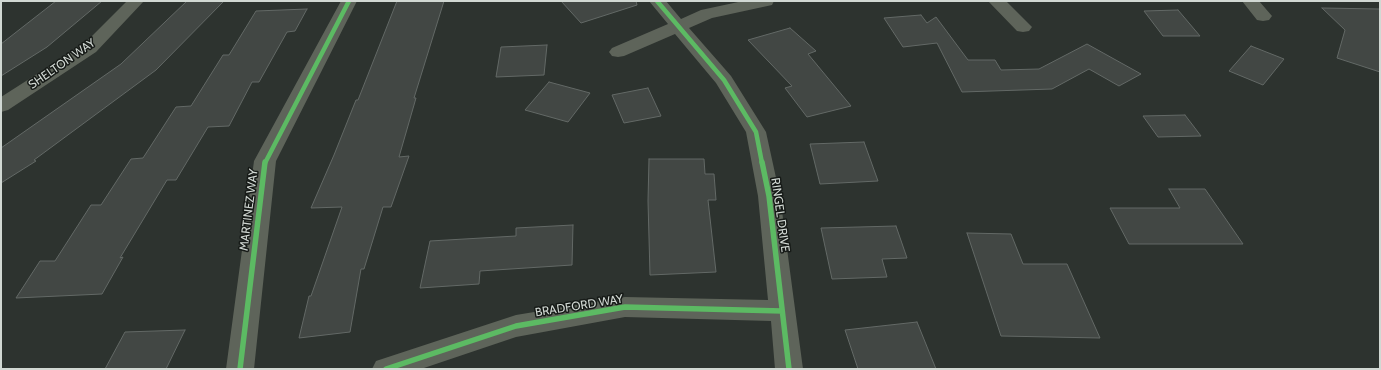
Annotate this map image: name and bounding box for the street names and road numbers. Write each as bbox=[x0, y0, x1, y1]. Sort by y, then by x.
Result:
street label: SHELTON WAY bbox=[26, 36, 98, 92]
street label: MARTINEZ WAY bbox=[237, 168, 261, 252]
street label: RINGEL DRIVE bbox=[768, 177, 792, 253]
street label: BRADFORD WAY bbox=[534, 292, 624, 320]

